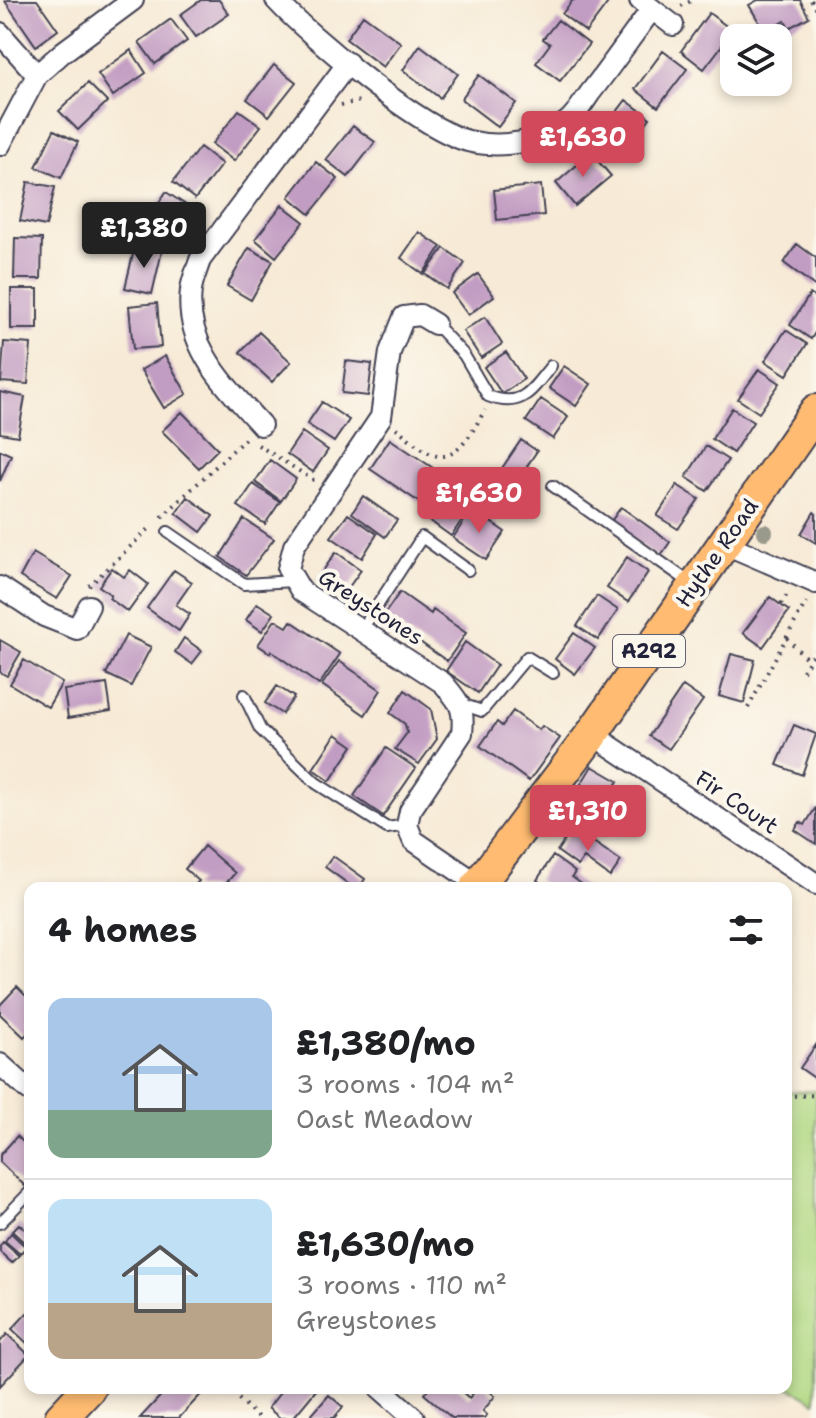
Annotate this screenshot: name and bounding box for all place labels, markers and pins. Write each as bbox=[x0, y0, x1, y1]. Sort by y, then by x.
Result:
pin: £1,630 bbox=[518, 111, 648, 179]
pin: £1,380 bbox=[79, 202, 209, 270]
pin: £1,630 bbox=[414, 467, 544, 535]
pin: £1,310 bbox=[523, 785, 653, 853]

